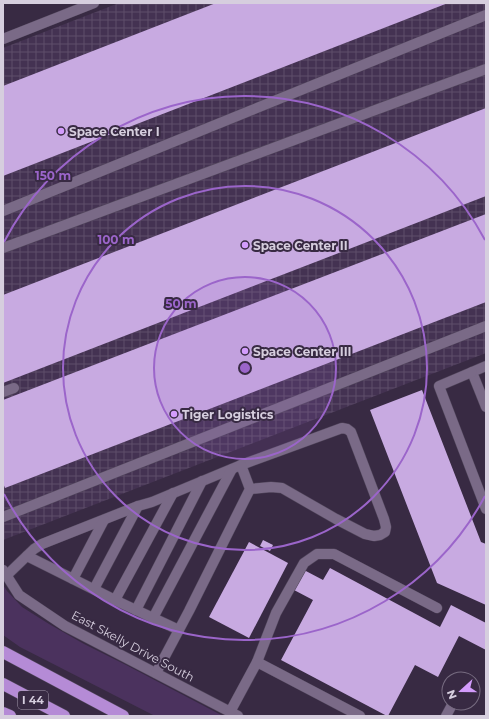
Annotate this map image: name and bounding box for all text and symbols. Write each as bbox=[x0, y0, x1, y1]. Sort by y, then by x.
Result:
place label: Space Center I bbox=[69, 124, 160, 139]
marker: Space Center I bbox=[56, 126, 66, 136]
text: 150 m bbox=[35, 168, 71, 183]
text: 100 m bbox=[98, 232, 134, 247]
place label: Space Center II bbox=[253, 238, 348, 253]
marker: Space Center II bbox=[240, 240, 250, 250]
text: 50 m bbox=[165, 296, 197, 311]
place label: Space Center III bbox=[253, 344, 352, 359]
marker: Space Center III bbox=[240, 346, 250, 356]
centre of rings bbox=[238, 361, 252, 375]
place label: Tiger Logistics bbox=[182, 407, 274, 422]
marker: Tiger Logistics bbox=[169, 409, 179, 419]
street label: East Skelly Drive South bbox=[69, 607, 197, 685]
north arrow bbox=[441, 671, 481, 711]
text: N bbox=[444, 688, 460, 701]
road number: I 44 bbox=[18, 691, 48, 709]

